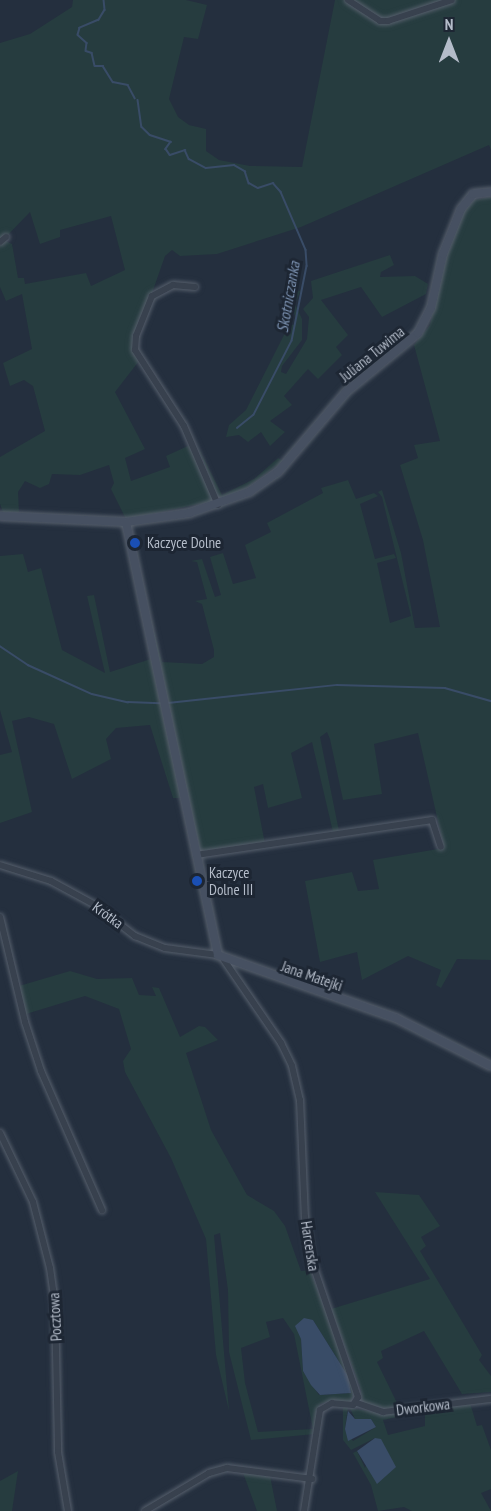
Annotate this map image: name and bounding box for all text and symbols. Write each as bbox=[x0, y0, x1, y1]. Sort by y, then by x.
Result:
north arrow bbox=[419, 12, 479, 72]
text: N bbox=[445, 14, 453, 34]
water label: Skotniczanka bbox=[272, 260, 304, 334]
street label: Juliana Tuwima bbox=[336, 322, 408, 386]
place label: Kaczyce Dolne bbox=[147, 534, 221, 552]
marker: Kaczyce Dolne bbox=[128, 536, 142, 550]
place label: Kaczyce Dolne III bbox=[209, 863, 253, 898]
marker: Kaczyce Dolne III bbox=[190, 874, 204, 888]
street label: Krótka bbox=[89, 898, 127, 932]
street label: Jana Matejki bbox=[279, 957, 345, 995]
street label: Harcerska bbox=[297, 1220, 323, 1272]
street label: Pocztowa bbox=[45, 1292, 65, 1342]
street label: Dworkowa bbox=[395, 1395, 451, 1419]

